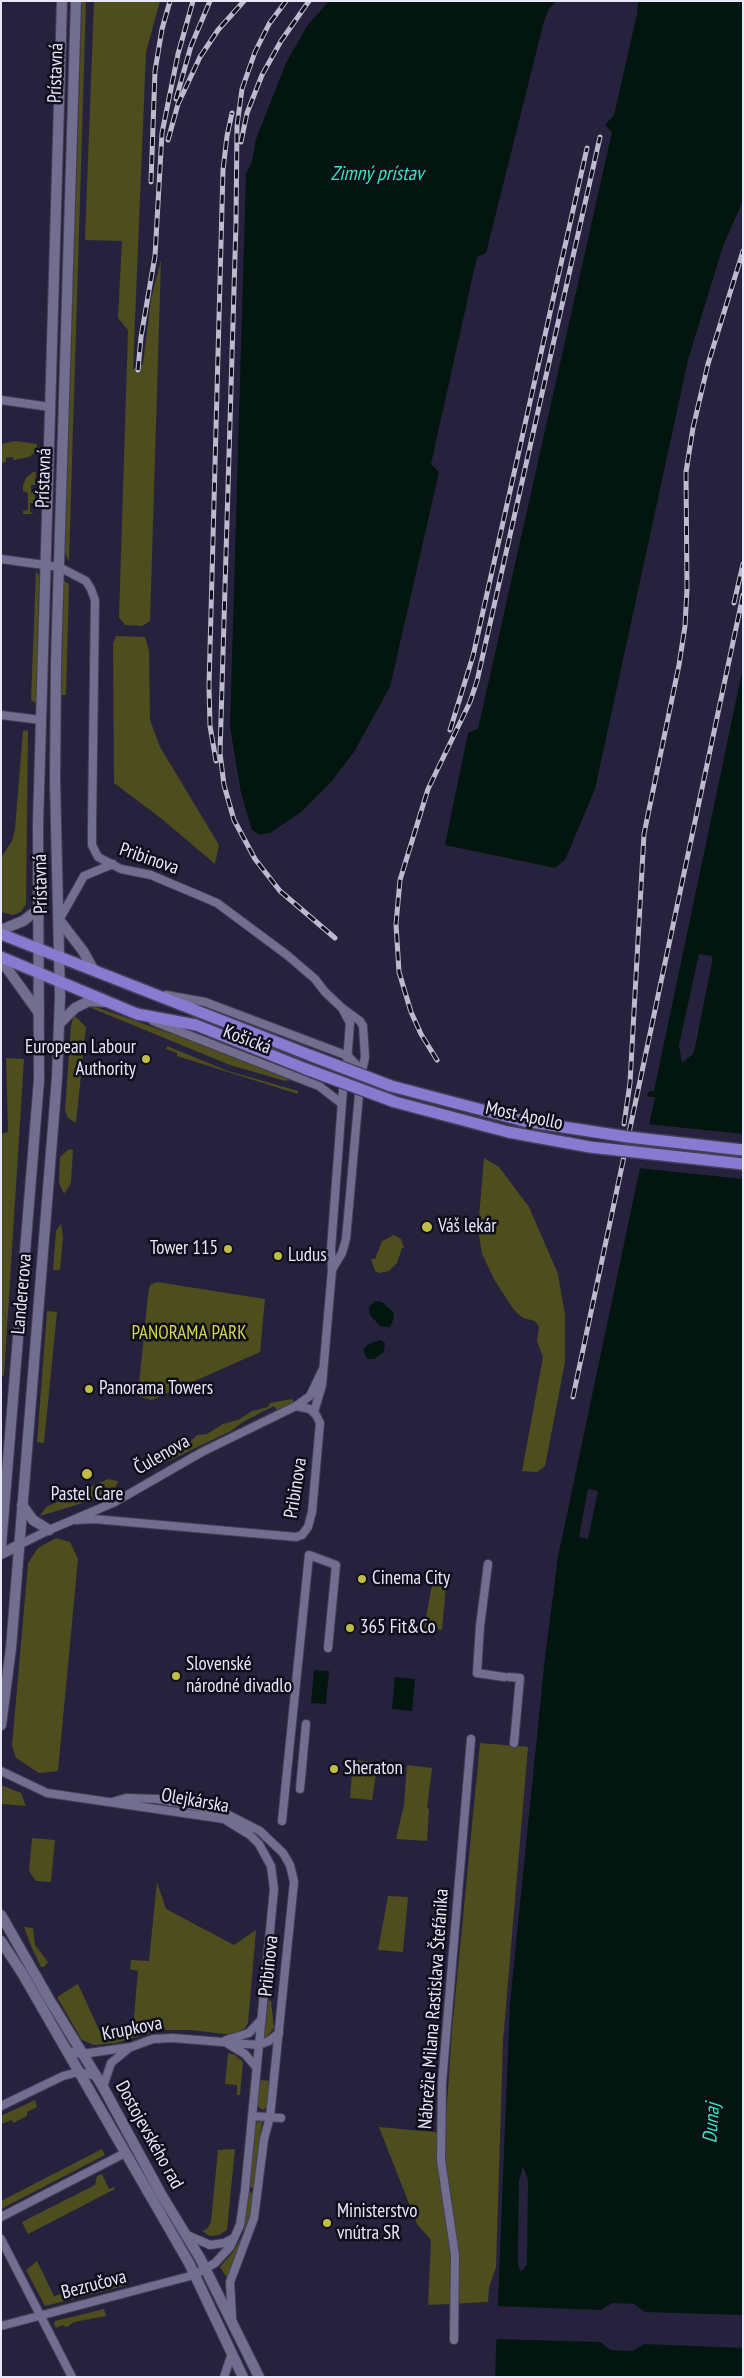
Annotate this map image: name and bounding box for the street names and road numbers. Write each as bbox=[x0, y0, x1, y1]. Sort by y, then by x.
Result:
street label: Prístavná bbox=[44, 43, 68, 103]
street label: Prístavná bbox=[32, 448, 56, 508]
street label: Pribinova bbox=[116, 838, 182, 880]
street label: Prístavná bbox=[29, 854, 53, 914]
street label: Košická bbox=[220, 1021, 274, 1059]
street label: Most Apollo bbox=[483, 1097, 565, 1135]
street label: Landererova bbox=[7, 1253, 37, 1335]
street label: Čulenova bbox=[130, 1430, 194, 1480]
street label: Pribinova bbox=[280, 1456, 312, 1520]
street label: Olejkárska bbox=[159, 1784, 231, 1818]
street label: Nábrežie Milana Rastislava Štefánika bbox=[414, 1888, 454, 2130]
street label: Pribinova bbox=[254, 1934, 284, 1998]
street label: Krupkova bbox=[100, 2012, 164, 2046]
street label: Dostojevského rad bbox=[110, 2077, 188, 2193]
street label: Bezručova bbox=[59, 2265, 129, 2305]

